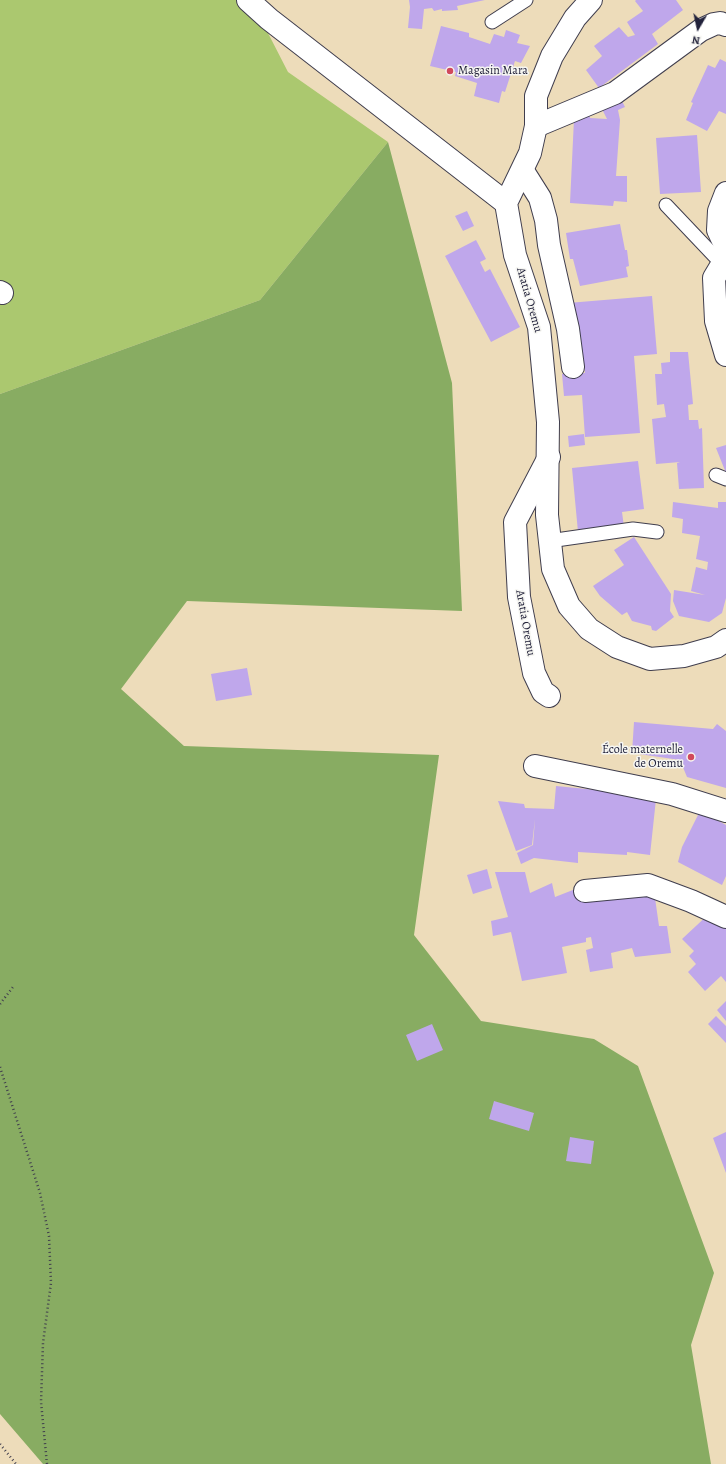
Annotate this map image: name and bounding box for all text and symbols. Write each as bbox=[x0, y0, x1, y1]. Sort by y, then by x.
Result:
north arrow bbox=[678, 8, 718, 48]
text: N bbox=[691, 32, 701, 48]
place label: Magasin Mara bbox=[458, 64, 528, 78]
marker: Magasin Mara bbox=[445, 66, 455, 76]
street label: Aratia Oremu bbox=[513, 266, 545, 334]
street label: Aratia Oremu bbox=[512, 589, 538, 657]
place label: École maternelle de Oremu bbox=[602, 743, 683, 771]
marker: École maternelle de Oremu bbox=[686, 752, 696, 762]

